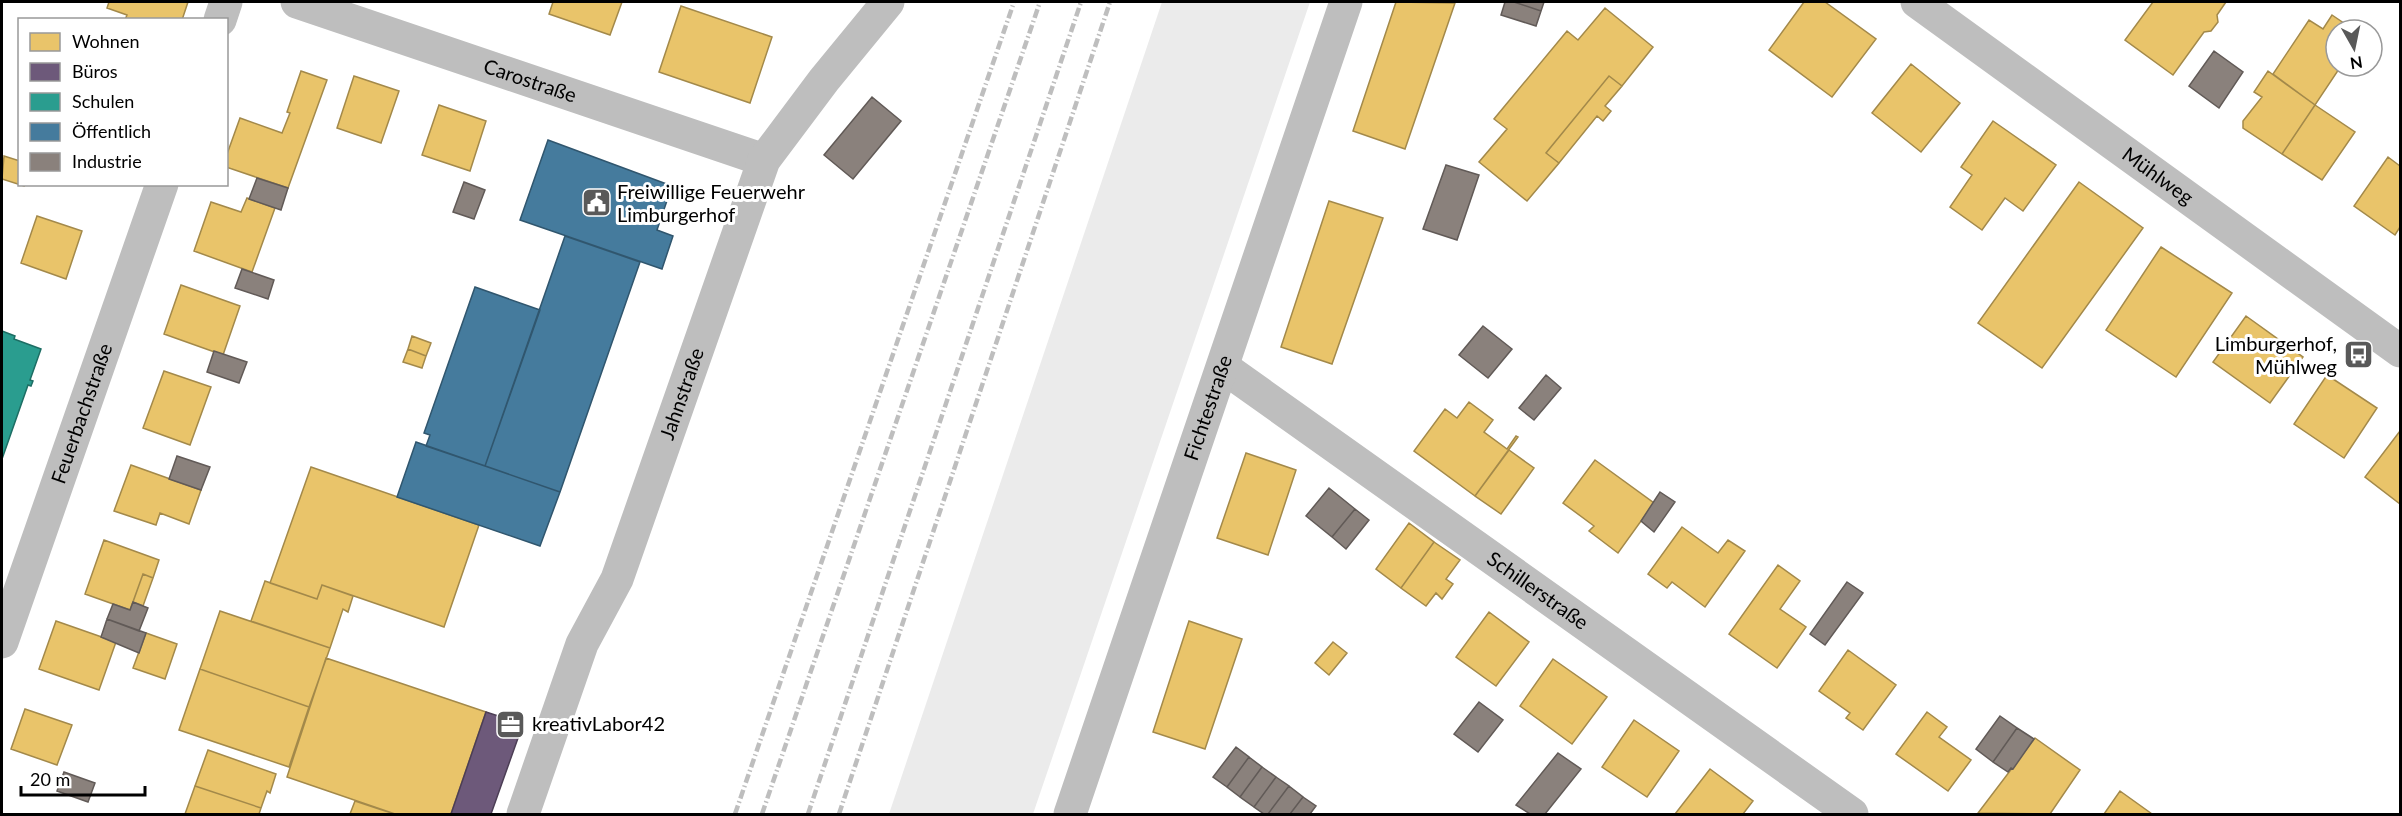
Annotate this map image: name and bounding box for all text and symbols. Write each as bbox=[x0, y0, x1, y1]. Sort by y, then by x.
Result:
legend bbox=[18, 18, 228, 186]
north arrow bbox=[2324, 18, 2384, 78]
text: Wohnen bbox=[72, 30, 139, 52]
street label: Carostraße bbox=[481, 53, 580, 107]
text: N bbox=[2349, 53, 2364, 74]
text: Büros bbox=[72, 60, 118, 82]
text: Schulen bbox=[72, 90, 134, 112]
text: Öffentlich bbox=[72, 120, 151, 142]
street label: Mühlweg bbox=[2118, 141, 2199, 209]
text: Industrie bbox=[72, 150, 142, 172]
place label: Freiwillige Feuerwehr Limburgerhof bbox=[617, 179, 806, 226]
public building icon: Freiwillige Feuerwehr Limburgerhof bbox=[580, 187, 612, 219]
place label: Limburgerhof, Mühlweg bbox=[2215, 331, 2337, 378]
bus stop icon: Limburgerhof, Mühlweg bbox=[2342, 339, 2374, 371]
street label: Feuerbachstraße bbox=[45, 340, 116, 487]
street label: Jahnstraße bbox=[654, 344, 708, 443]
street label: Fichtestraße bbox=[1178, 352, 1236, 463]
street label: Schillerstraße bbox=[1483, 546, 1594, 634]
office icon: kreativLabor42 bbox=[495, 708, 527, 740]
place label: kreativLabor42 bbox=[532, 711, 665, 735]
scale bar bbox=[21, 759, 146, 797]
text: 20 m bbox=[30, 768, 70, 790]

